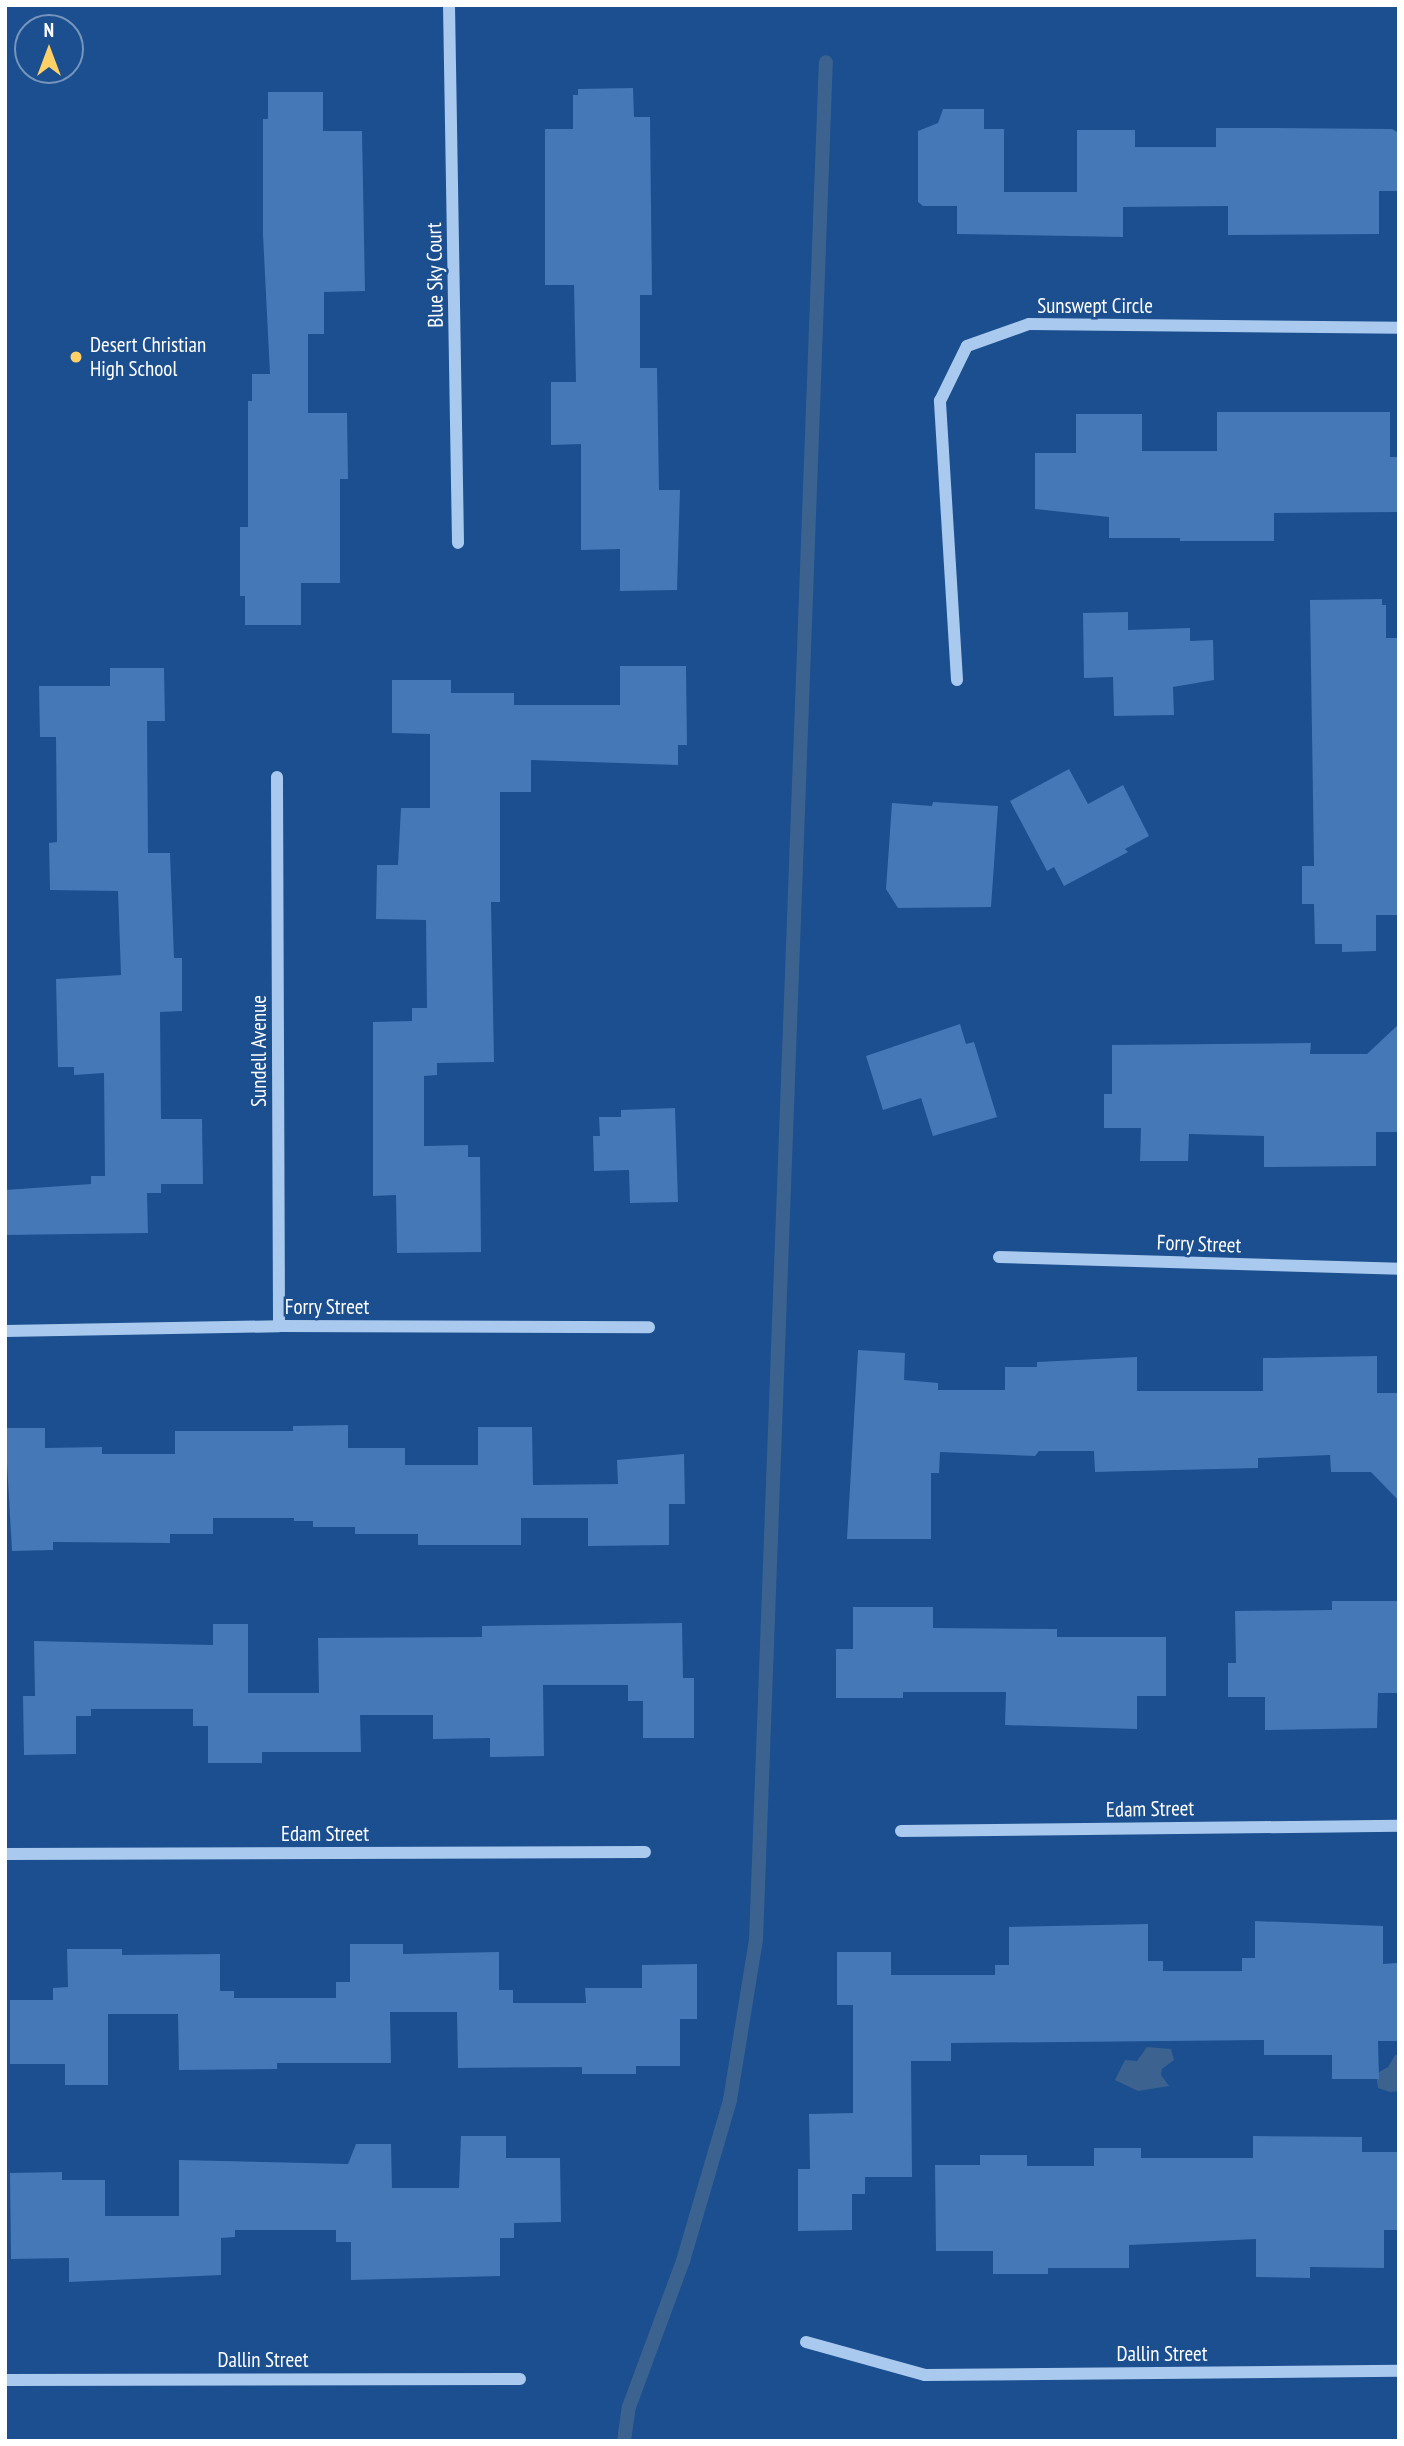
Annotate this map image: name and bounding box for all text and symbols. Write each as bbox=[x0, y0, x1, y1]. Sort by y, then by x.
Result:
north arrow bbox=[14, 14, 84, 84]
text: N bbox=[44, 18, 54, 42]
street label: Blue Sky Court bbox=[421, 222, 449, 328]
street label: Sunswept Circle bbox=[1037, 293, 1153, 319]
place label: Desert Christian High School bbox=[90, 332, 206, 382]
marker: Desert Christian High School bbox=[68, 349, 84, 365]
street label: Sundell Avenue bbox=[246, 995, 272, 1107]
street label: Forry Street bbox=[1156, 1230, 1242, 1258]
street label: Forry Street bbox=[284, 1294, 370, 1320]
street label: Edam Street bbox=[1106, 1796, 1194, 1822]
street label: Edam Street bbox=[281, 1821, 369, 1847]
street label: Dallin Street bbox=[1117, 2341, 1207, 2367]
street label: Dallin Street bbox=[218, 2347, 308, 2373]

